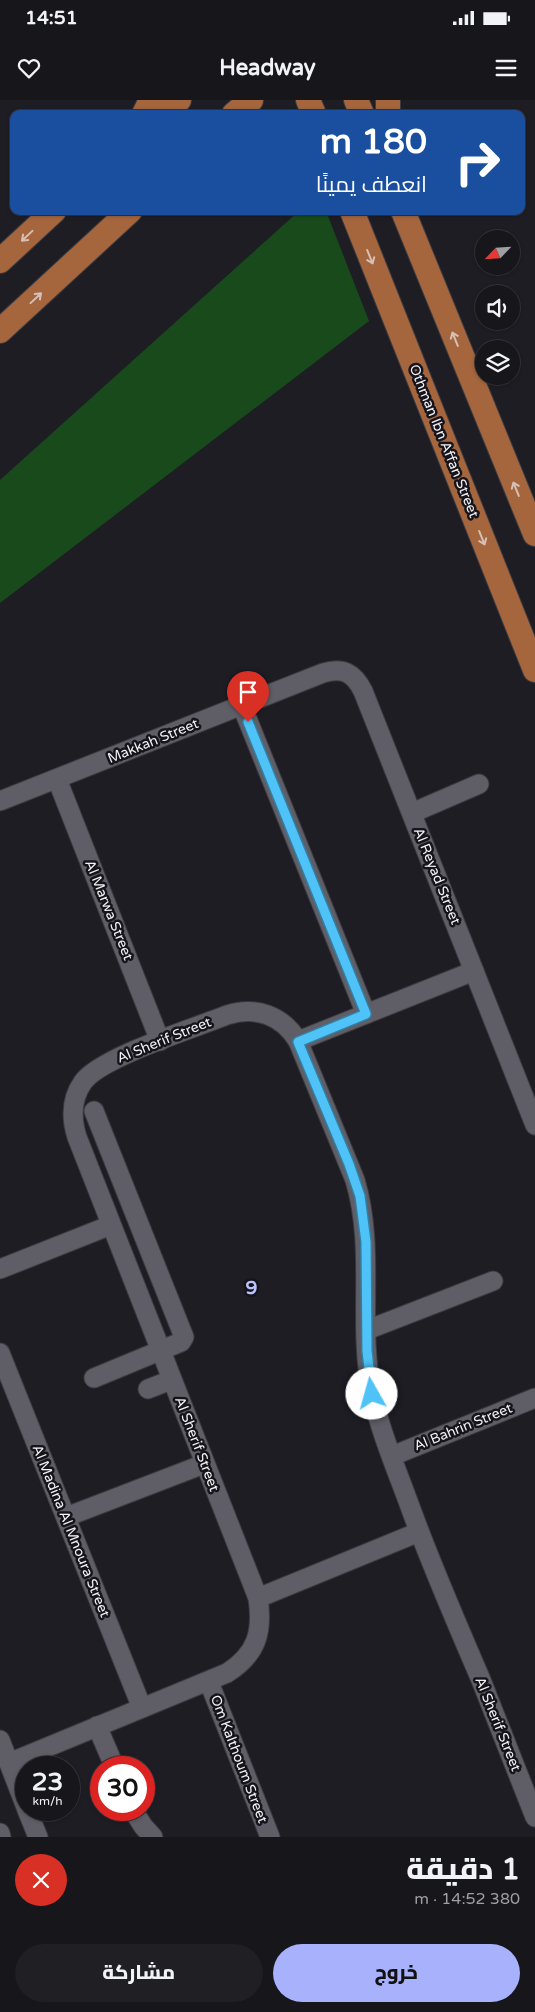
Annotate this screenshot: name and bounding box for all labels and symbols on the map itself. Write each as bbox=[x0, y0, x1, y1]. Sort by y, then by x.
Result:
one-way arrow bbox=[21, 230, 34, 242]
north arrow bbox=[475, 230, 520, 275]
one-way arrow bbox=[367, 249, 376, 264]
one-way arrow bbox=[29, 292, 42, 304]
one-way arrow bbox=[449, 332, 459, 347]
street label: Othman Ibn Affan Street bbox=[405, 362, 483, 521]
one-way arrow bbox=[511, 482, 521, 497]
one-way arrow bbox=[478, 529, 487, 545]
pin bbox=[227, 671, 269, 722]
street label: Makkah Street bbox=[105, 715, 202, 767]
street label: Al Reyad Street bbox=[410, 825, 464, 928]
street label: Al Marwa Street bbox=[81, 857, 137, 963]
street label: Al Sherif Street bbox=[114, 1013, 214, 1067]
district label: 9 bbox=[246, 1277, 258, 1299]
position arrow bbox=[345, 1367, 397, 1419]
street label: Al Sherif Street bbox=[171, 1394, 223, 1494]
street label: Al Bahrin Street bbox=[411, 1399, 515, 1454]
street label: Al Madina Al Mnoura Street bbox=[29, 1442, 114, 1620]
street label: Al Sherif Street bbox=[471, 1674, 525, 1774]
street label: Om Kalthoum Street bbox=[207, 1693, 272, 1826]
speed limit sign: 30 bbox=[90, 1756, 155, 1821]

